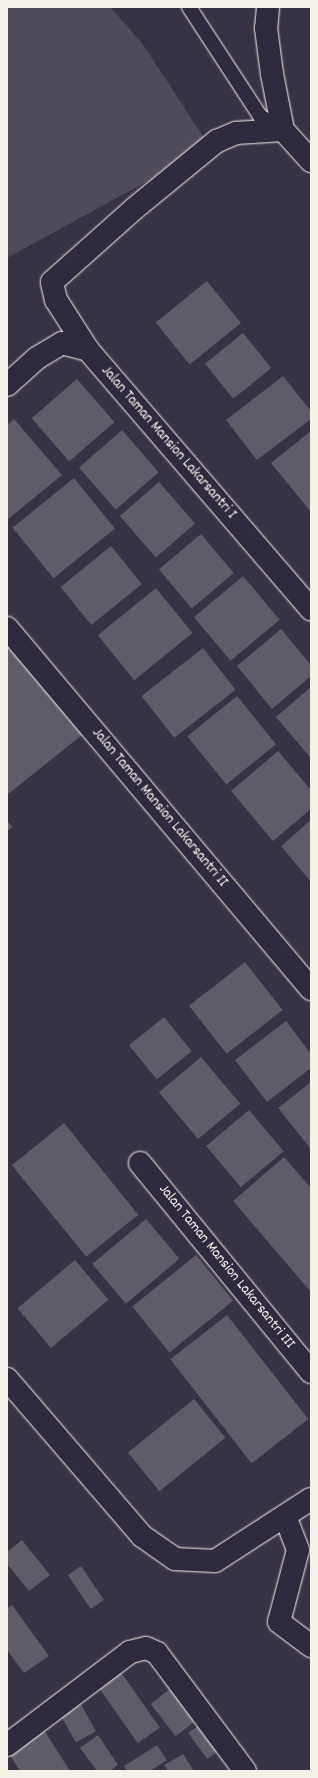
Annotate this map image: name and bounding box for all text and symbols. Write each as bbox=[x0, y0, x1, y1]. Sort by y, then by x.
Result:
street label: Jalan Taman Mansion Lakarsantri I bbox=[97, 363, 239, 523]
street label: Jalan Taman Mansion Lakarsantri II bbox=[87, 725, 231, 891]
street label: Jalan Taman Mansion Lakarsantri III bbox=[154, 1181, 298, 1353]

